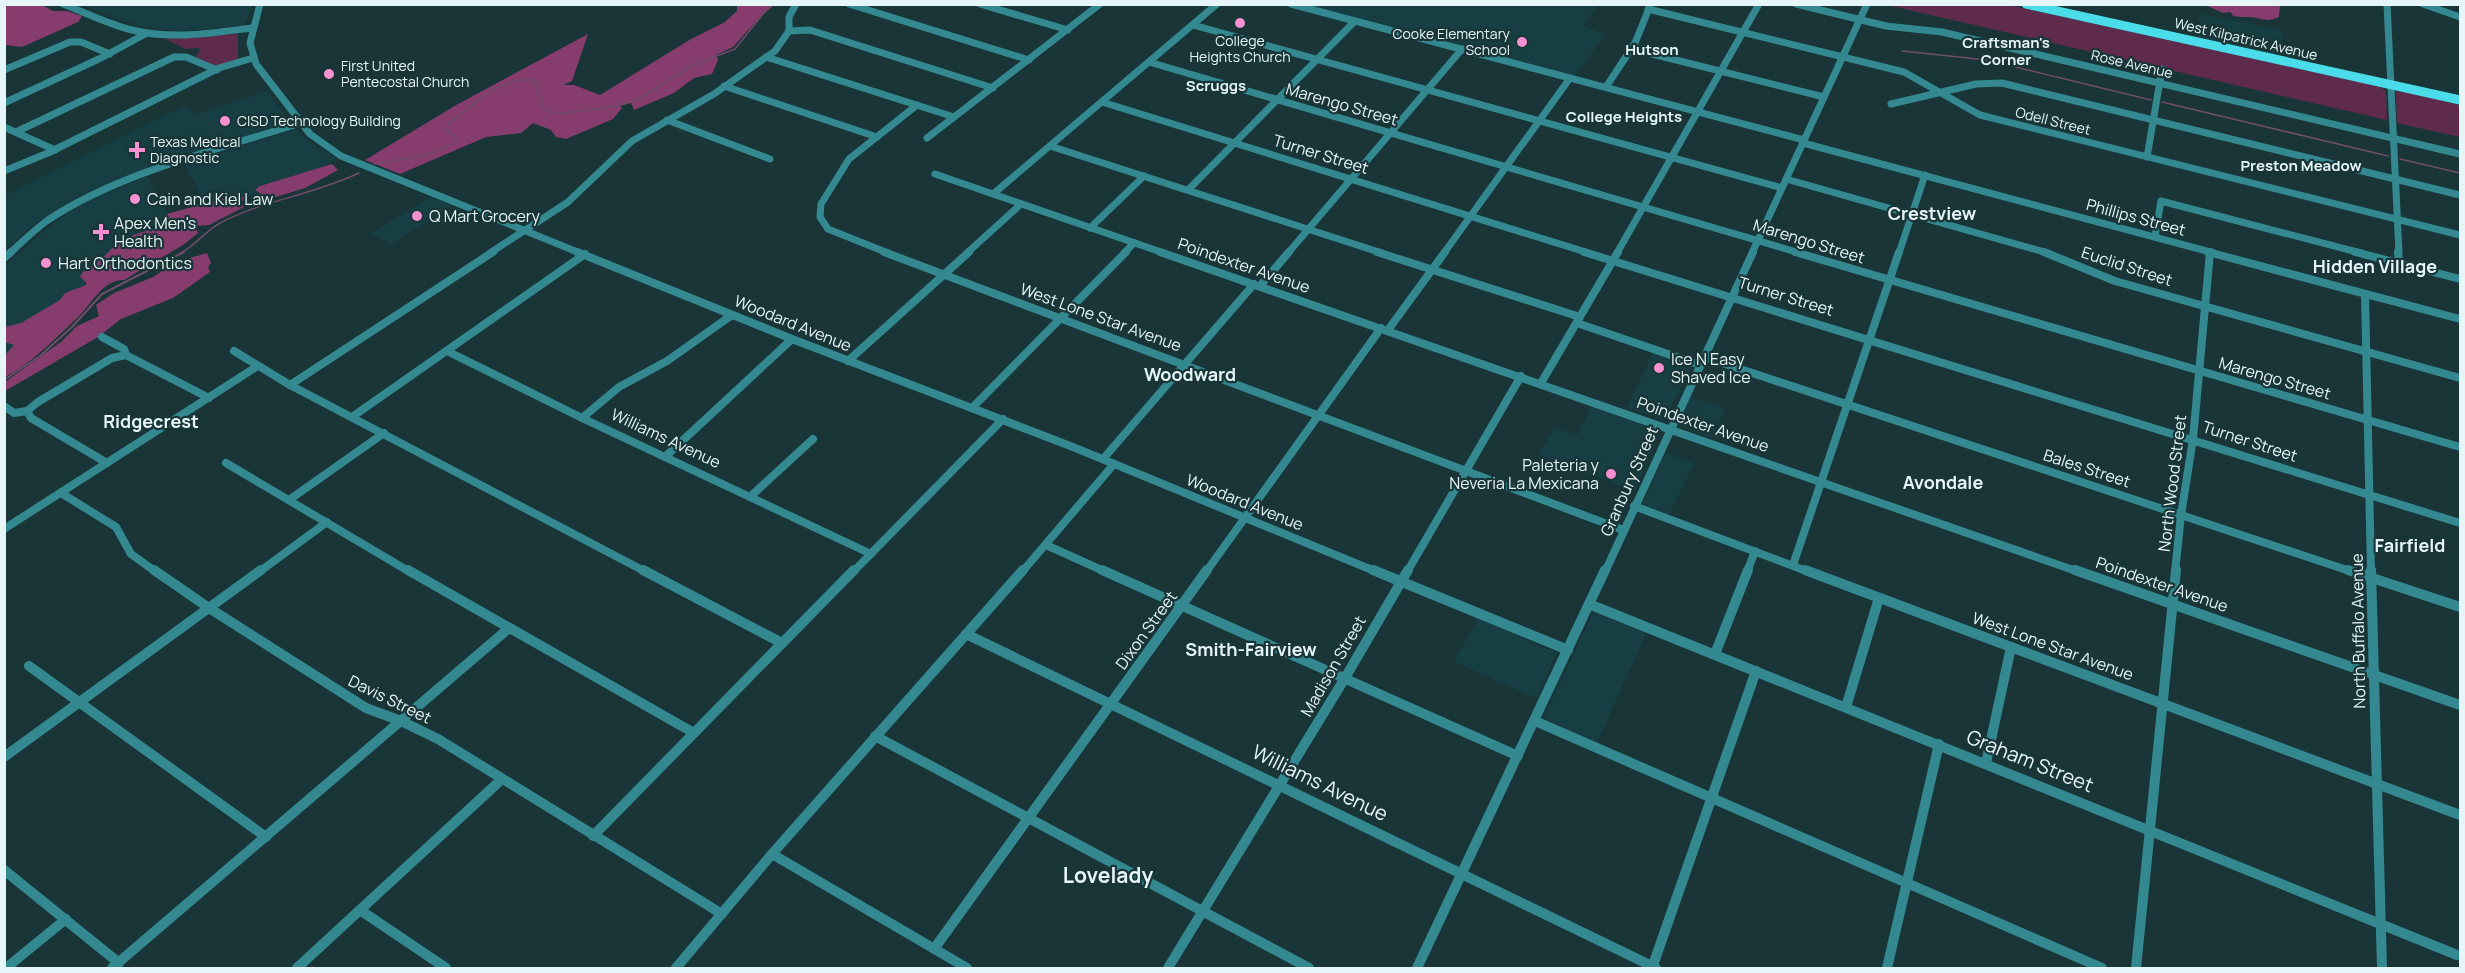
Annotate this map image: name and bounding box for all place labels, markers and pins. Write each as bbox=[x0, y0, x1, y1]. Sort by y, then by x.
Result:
marker: College Heights Church bbox=[1233, 16, 1247, 30]
place label: Cooke Elementary School bbox=[1393, 24, 1511, 59]
place label: College Heights Church bbox=[1189, 31, 1291, 66]
marker: Cooke Elementary School bbox=[1515, 35, 1529, 49]
place label: First United Pentecostal Church bbox=[341, 56, 469, 91]
marker: First United Pentecostal Church bbox=[322, 67, 336, 81]
place label: CISD Technology Building bbox=[237, 111, 401, 130]
marker: CISD Technology Building bbox=[218, 114, 232, 128]
place label: Texas Medical Diagnostic bbox=[150, 132, 240, 167]
marker: Texas Medical Diagnostic bbox=[128, 141, 146, 159]
place label: Cain and Kiel Law bbox=[147, 188, 273, 210]
marker: Cain and Kiel Law bbox=[128, 192, 142, 206]
place label: Q Mart Grocery bbox=[429, 205, 540, 227]
marker: Q Mart Grocery bbox=[410, 209, 424, 223]
place label: Apex Men's Health bbox=[114, 212, 196, 252]
marker: Apex Men's Health bbox=[92, 223, 110, 241]
place label: Hart Orthodontics bbox=[58, 252, 192, 274]
marker: Hart Orthodontics bbox=[39, 256, 53, 270]
place label: Ice N Easy Shaved Ice bbox=[1671, 348, 1750, 388]
marker: Ice N Easy Shaved Ice bbox=[1652, 361, 1666, 375]
place label: Paleteria y Neveria La Mexicana bbox=[1449, 454, 1600, 494]
marker: Paleteria y Neveria La Mexicana bbox=[1604, 467, 1618, 481]

